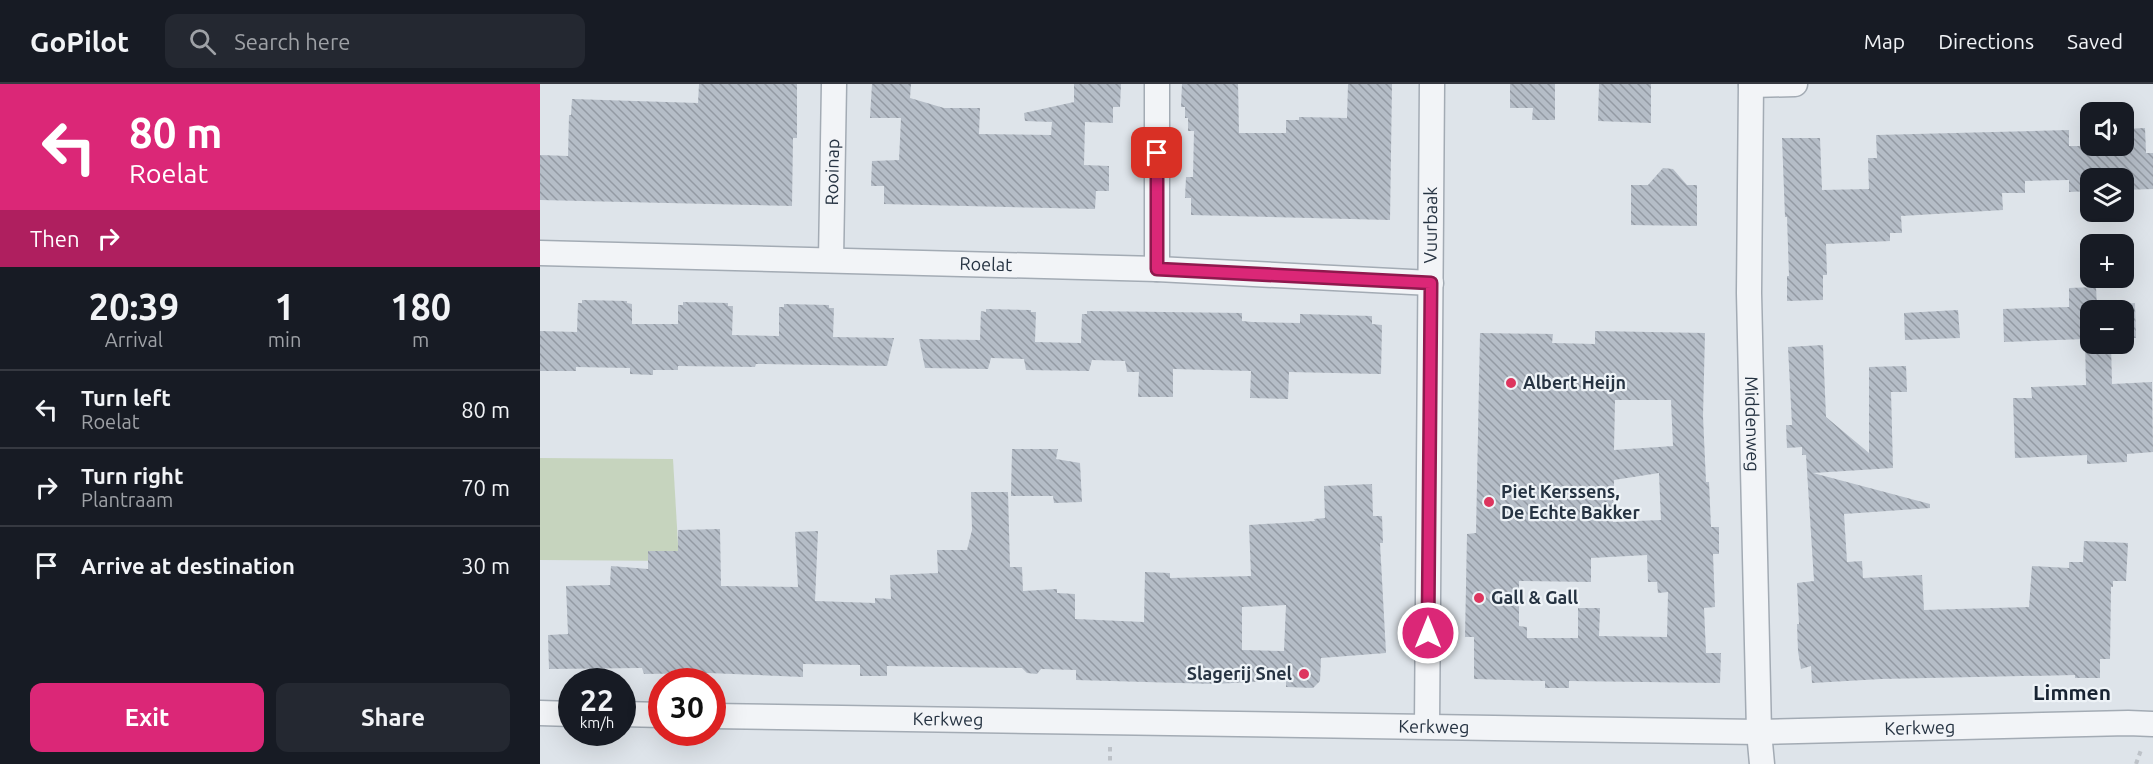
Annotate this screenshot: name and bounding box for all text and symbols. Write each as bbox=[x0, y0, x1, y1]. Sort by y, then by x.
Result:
search box bbox=[165, 14, 585, 68]
icon: search bbox=[186, 25, 219, 58]
text: GoPilot bbox=[30, 26, 129, 57]
text: Search here bbox=[234, 29, 350, 54]
text: Map bbox=[1864, 29, 1905, 53]
text: Directions bbox=[1938, 29, 2034, 53]
text: Saved bbox=[2067, 29, 2123, 53]
map controls bbox=[2080, 102, 2134, 354]
button: sound bbox=[2080, 102, 2134, 156]
icon: left bbox=[30, 108, 108, 186]
text: 80 m bbox=[129, 109, 223, 156]
pin bbox=[1131, 127, 1182, 178]
icon: arrive bbox=[1140, 136, 1173, 169]
street label: Rooinap bbox=[821, 138, 842, 206]
text: Roelat bbox=[129, 158, 208, 188]
button: layers bbox=[2080, 168, 2134, 222]
street label: Vuurbaak bbox=[1420, 187, 1440, 263]
icon: right bbox=[92, 222, 125, 255]
text: Then bbox=[30, 226, 80, 251]
button: + bbox=[2080, 234, 2134, 288]
street label: Roelat bbox=[959, 253, 1013, 274]
text: 20:39 bbox=[89, 286, 179, 327]
text: 1 bbox=[274, 286, 295, 327]
text: 180 bbox=[390, 286, 451, 327]
button: − bbox=[2080, 300, 2134, 354]
text: Arrival bbox=[105, 328, 163, 351]
text: min bbox=[268, 328, 301, 351]
text: m bbox=[412, 328, 429, 351]
place label: Albert Heijn bbox=[1523, 372, 1626, 392]
marker: Albert Heijn bbox=[1504, 376, 1518, 390]
street label: Middenweg bbox=[1742, 376, 1764, 472]
text: Turn left bbox=[81, 385, 171, 410]
icon: left bbox=[30, 393, 63, 426]
text: 80 m bbox=[461, 397, 510, 422]
text: Roelat bbox=[81, 410, 140, 433]
text: Turn right bbox=[81, 463, 183, 488]
icon: right bbox=[30, 471, 63, 504]
text: 70 m bbox=[461, 475, 510, 500]
place label: Piet Kerssens, De Echte Bakker bbox=[1501, 481, 1640, 522]
text: Plantraam bbox=[81, 488, 173, 511]
marker: Piet Kerssens, De Echte Bakker bbox=[1482, 495, 1496, 509]
icon: arrive bbox=[30, 549, 63, 582]
text: Arrive at destination bbox=[81, 553, 295, 578]
text: 30 m bbox=[461, 553, 510, 578]
place label: Gall & Gall bbox=[1491, 587, 1579, 607]
marker: Gall & Gall bbox=[1472, 591, 1486, 605]
position arrow bbox=[1396, 601, 1460, 665]
place label: Slagerij Snel bbox=[1187, 663, 1293, 683]
marker: Slagerij Snel bbox=[1297, 667, 1311, 681]
speed limit sign: 30 bbox=[648, 668, 726, 746]
district label: Limmen bbox=[2033, 680, 2111, 704]
button: Exit bbox=[30, 683, 264, 752]
button: Share bbox=[276, 683, 510, 752]
text: 22 bbox=[580, 683, 614, 717]
street label: Kerkweg bbox=[912, 708, 984, 729]
text: km/h bbox=[580, 714, 614, 731]
street label: Kerkweg bbox=[1398, 715, 1470, 737]
street label: Kerkweg bbox=[1884, 716, 1955, 738]

